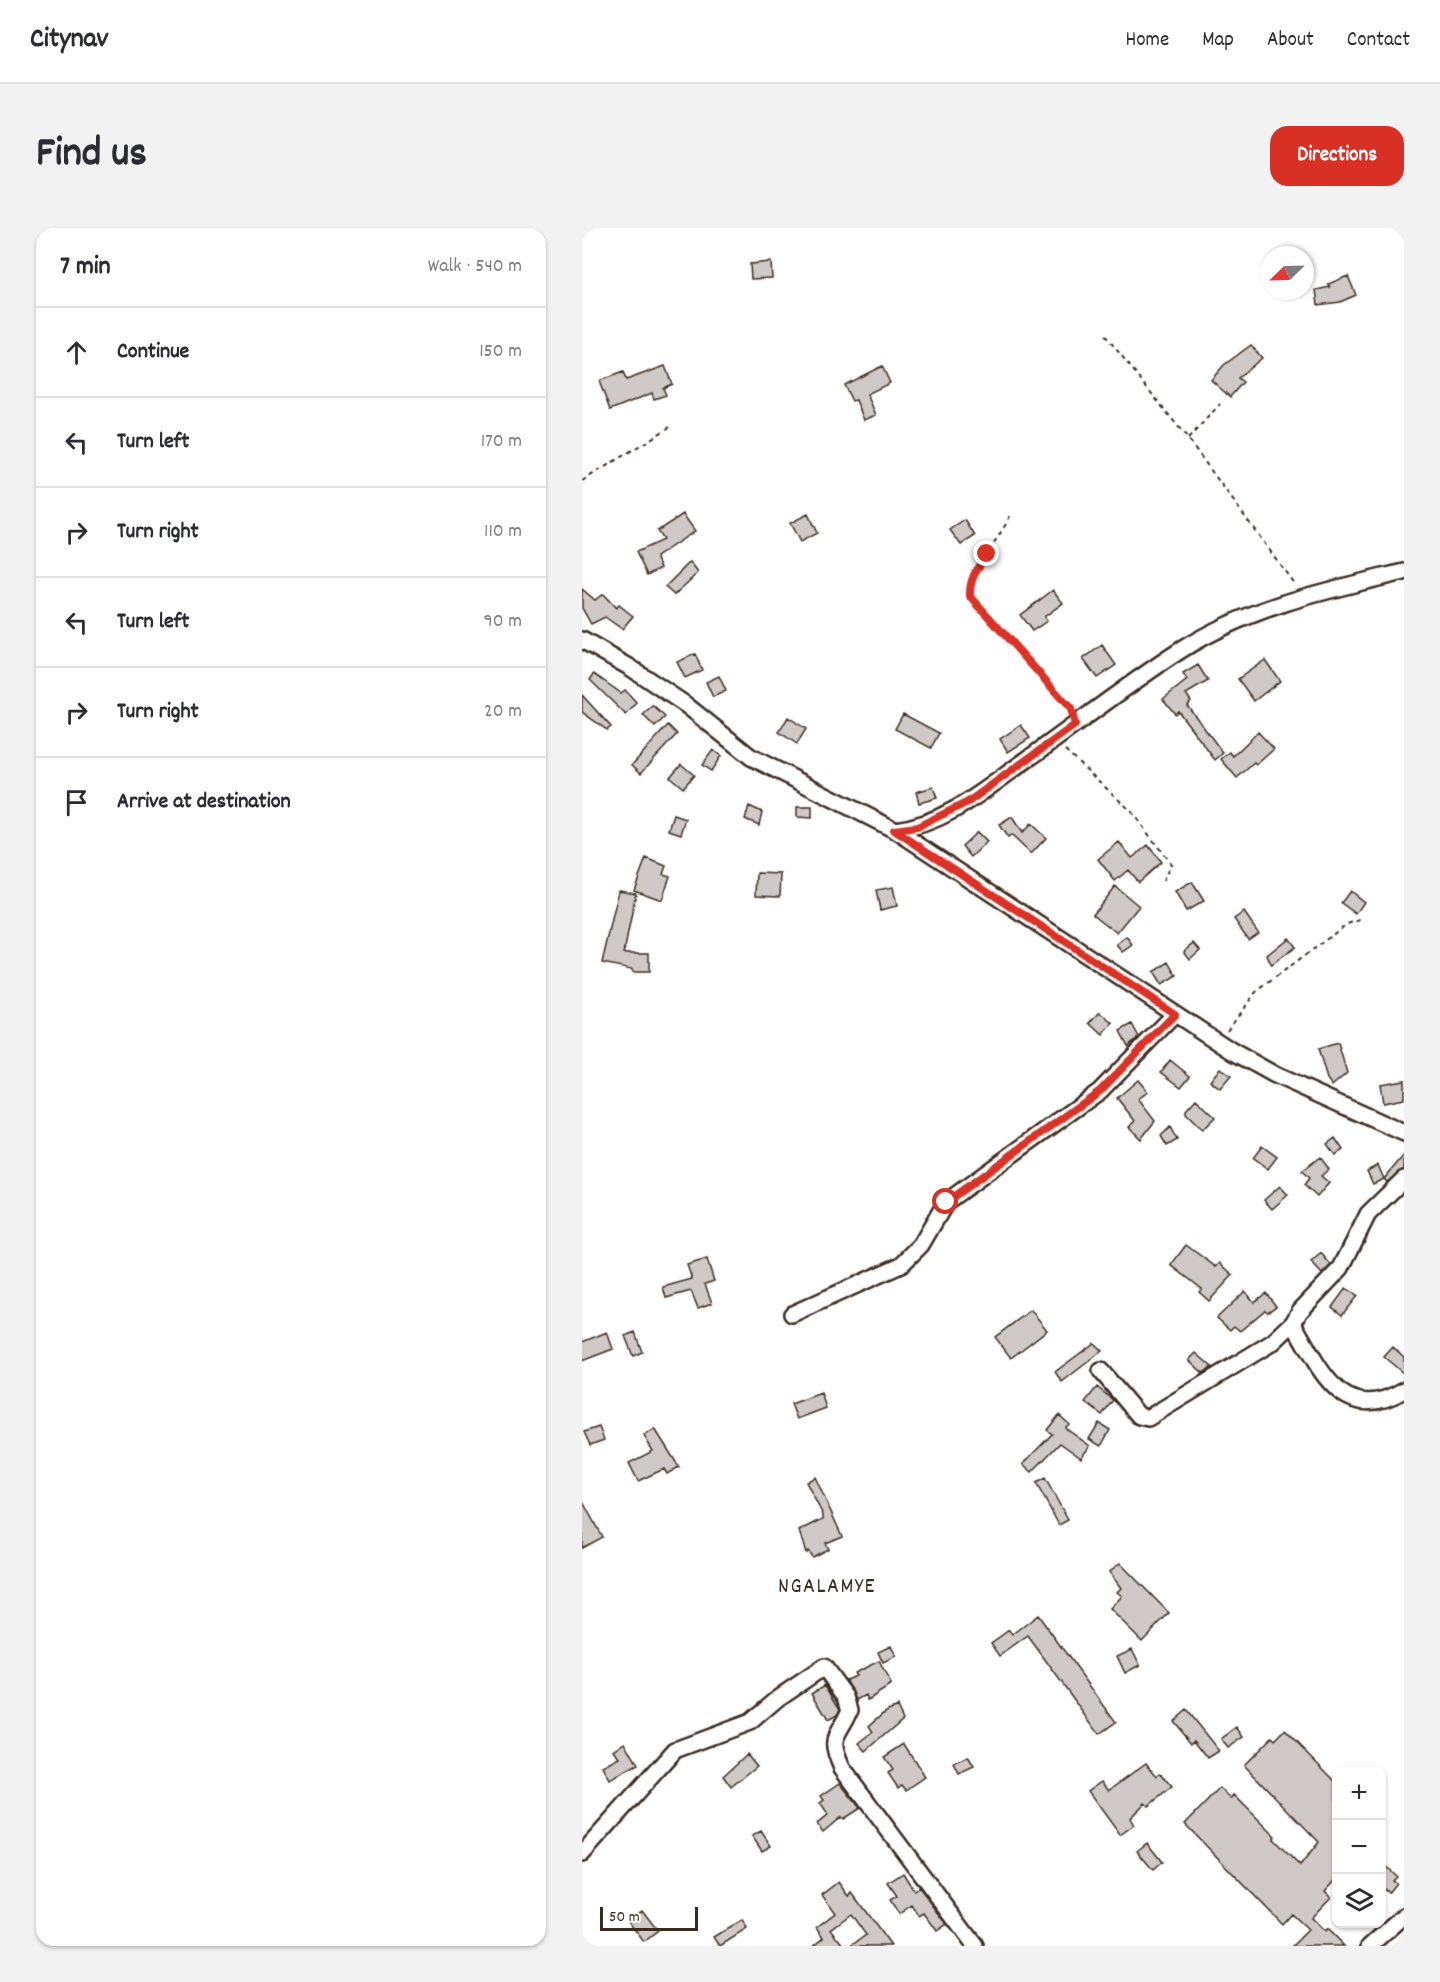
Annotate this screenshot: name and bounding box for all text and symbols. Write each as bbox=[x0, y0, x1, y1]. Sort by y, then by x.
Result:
text: Citynav bbox=[30, 21, 108, 61]
text: Home bbox=[1125, 26, 1169, 56]
text: Map bbox=[1202, 26, 1234, 56]
text: About bbox=[1267, 26, 1314, 56]
text: Contact bbox=[1347, 26, 1410, 56]
text: Find us bbox=[36, 126, 147, 186]
button: Directions bbox=[1270, 126, 1404, 186]
north arrow bbox=[1260, 246, 1314, 300]
text: 7 min bbox=[60, 249, 111, 286]
text: Walk · 540 m bbox=[428, 253, 522, 281]
icon: ahead bbox=[60, 336, 93, 369]
text: Continue bbox=[117, 337, 189, 368]
text: 150 m bbox=[479, 338, 522, 366]
icon: left bbox=[60, 426, 93, 459]
text: Turn left bbox=[117, 427, 189, 458]
text: 170 m bbox=[481, 428, 522, 456]
icon: right bbox=[60, 516, 93, 549]
text: Turn right bbox=[117, 517, 199, 548]
text: 110 m bbox=[484, 518, 522, 546]
route end bbox=[973, 540, 999, 566]
icon: left bbox=[60, 606, 93, 639]
text: Turn left bbox=[117, 607, 189, 638]
text: 90 m bbox=[484, 608, 522, 636]
icon: right bbox=[60, 696, 93, 729]
text: Turn right bbox=[117, 697, 199, 728]
text: 20 m bbox=[484, 698, 522, 726]
icon: arrive bbox=[60, 786, 93, 819]
text: Arrive at destination bbox=[117, 787, 291, 818]
route start bbox=[932, 1188, 958, 1214]
district label: NGALAMYE bbox=[778, 1572, 876, 1603]
map controls bbox=[1332, 1766, 1386, 1928]
button: + bbox=[1332, 1766, 1386, 1820]
button: − bbox=[1332, 1820, 1386, 1874]
button: layers bbox=[1332, 1874, 1386, 1928]
scale bar bbox=[600, 1904, 698, 1932]
text: 50 m bbox=[609, 1906, 640, 1929]

